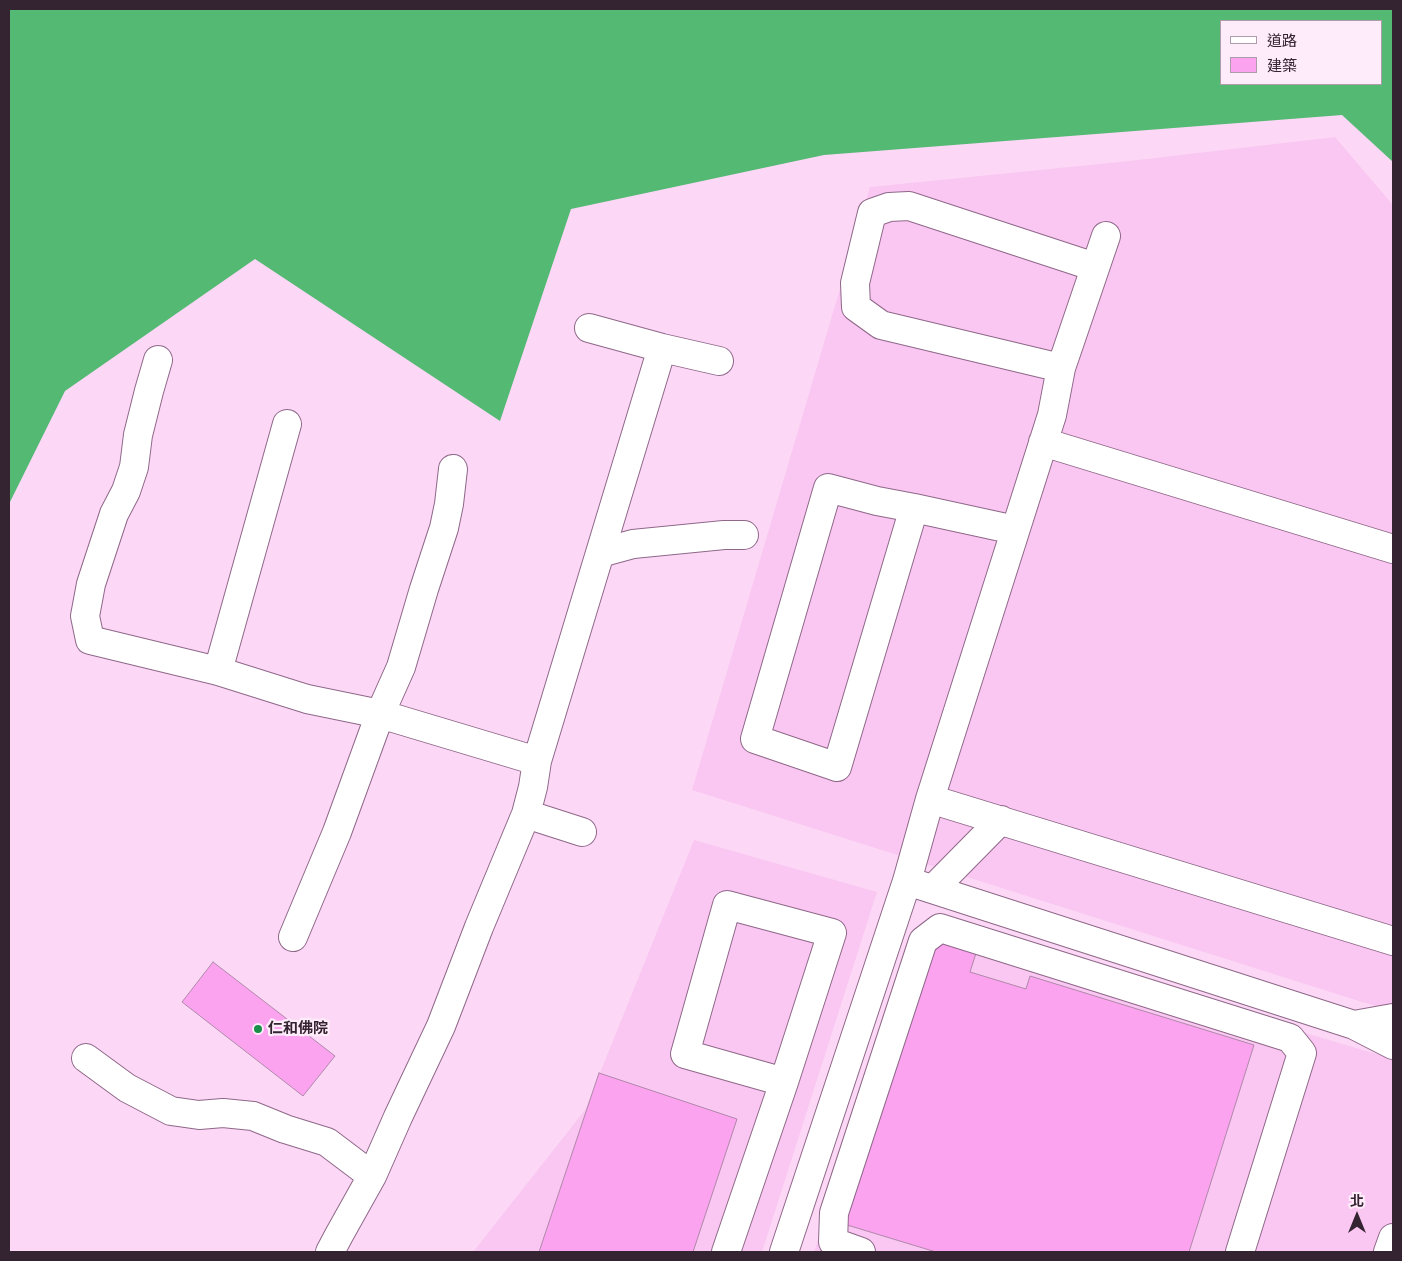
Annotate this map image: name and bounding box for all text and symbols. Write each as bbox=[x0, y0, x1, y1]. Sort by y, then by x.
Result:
legend bbox=[1220, 20, 1382, 85]
text: 道路 bbox=[1267, 30, 1297, 51]
text: 建築 bbox=[1267, 55, 1297, 76]
place label: 仁和佛院 bbox=[268, 1020, 328, 1038]
marker: 仁和佛院 bbox=[252, 1023, 264, 1035]
north arrow bbox=[1332, 1191, 1382, 1241]
text: 北 bbox=[1350, 1192, 1364, 1210]

